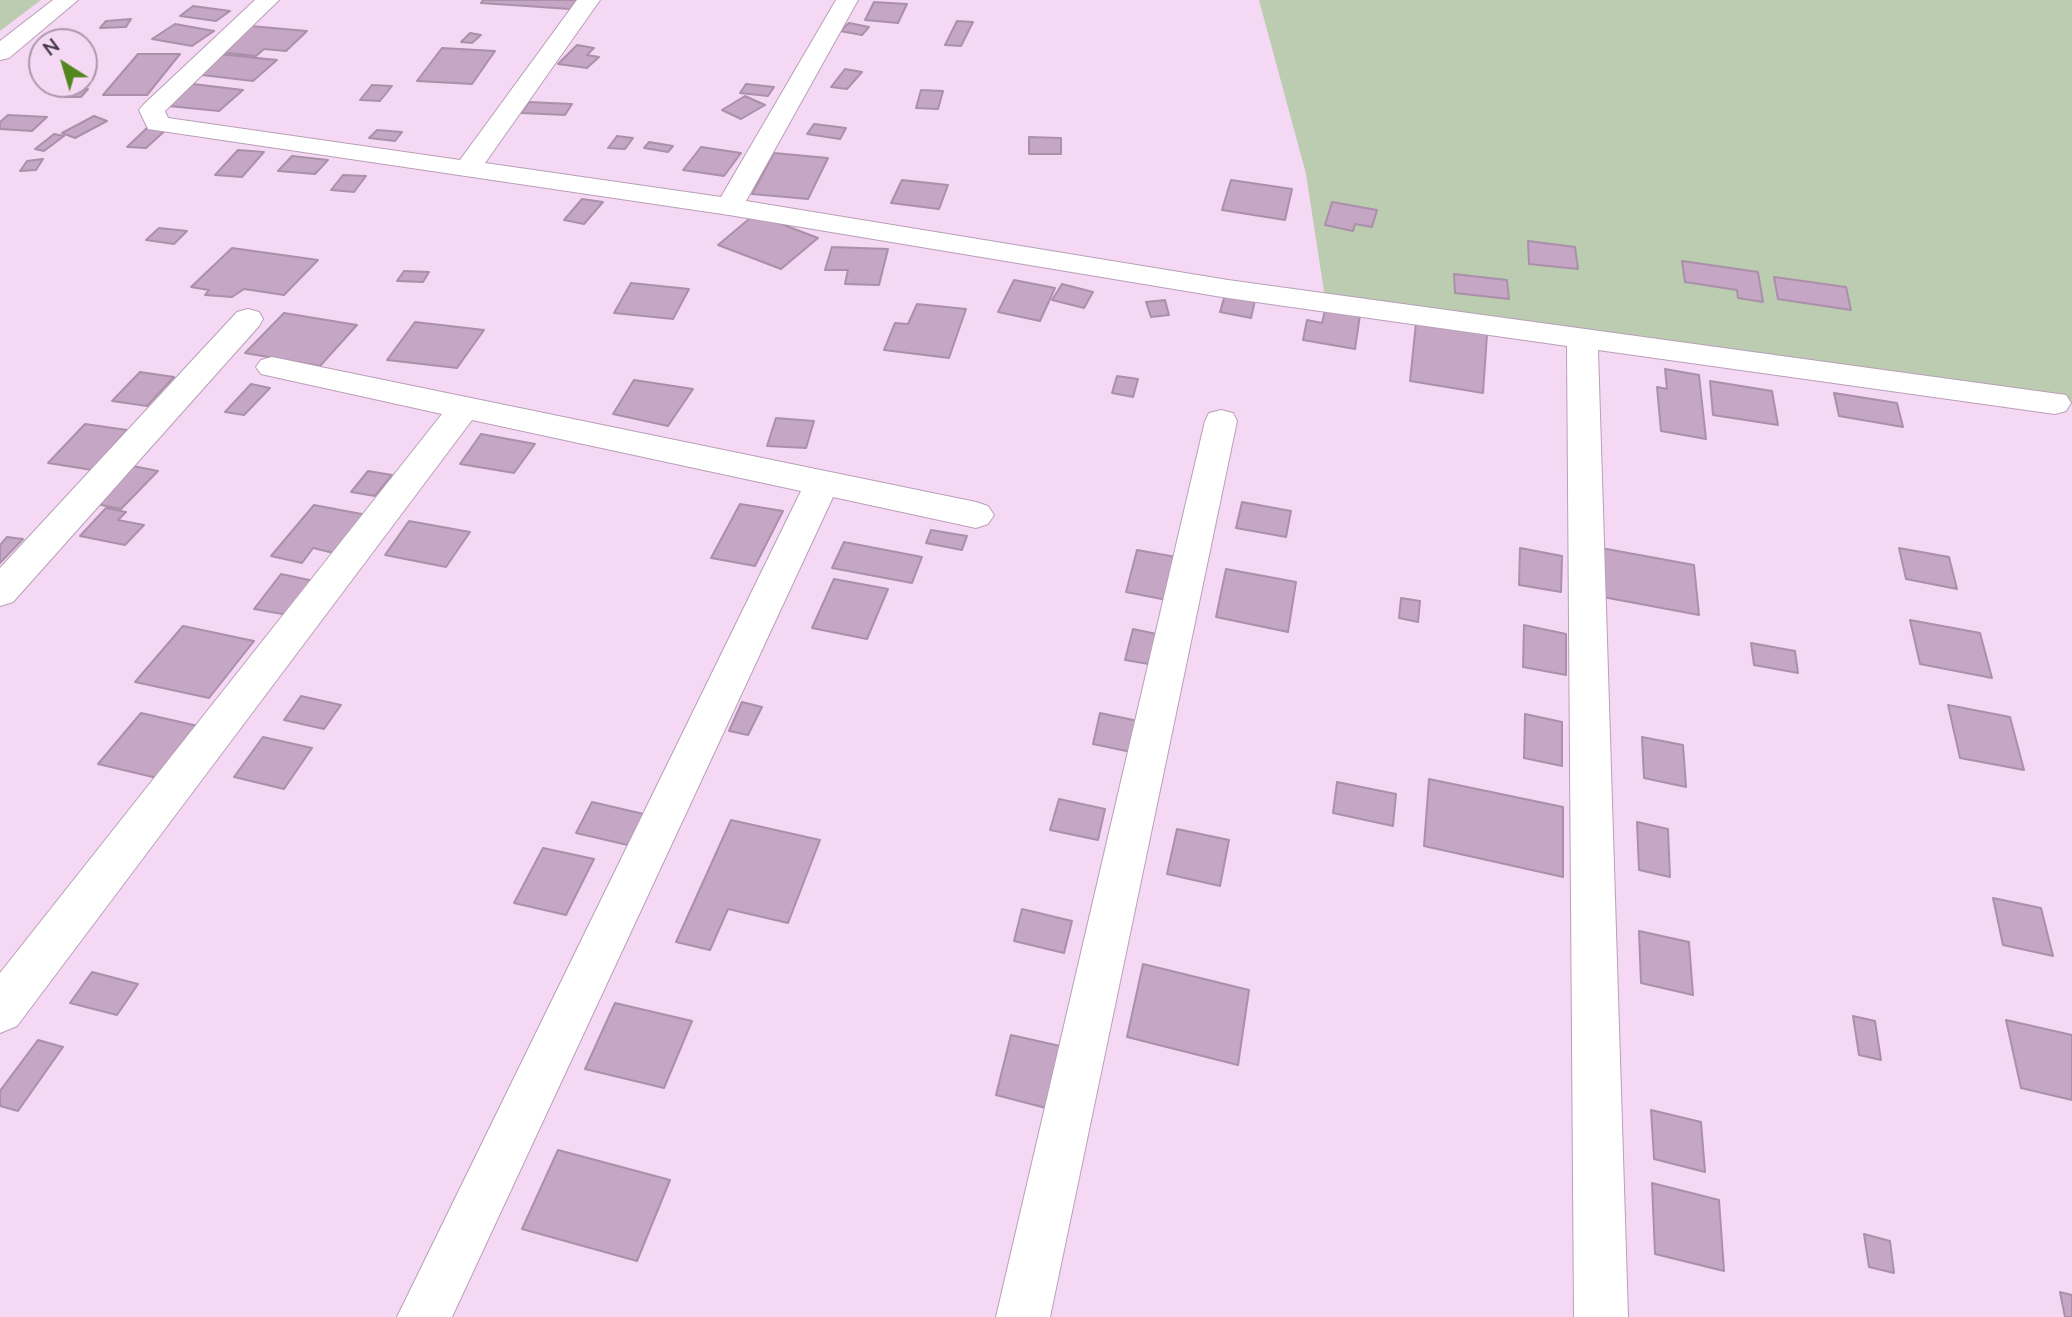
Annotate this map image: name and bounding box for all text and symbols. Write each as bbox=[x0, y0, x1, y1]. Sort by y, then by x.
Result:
north arrow bbox=[28, 28, 98, 98]
text: N bbox=[38, 33, 65, 62]

